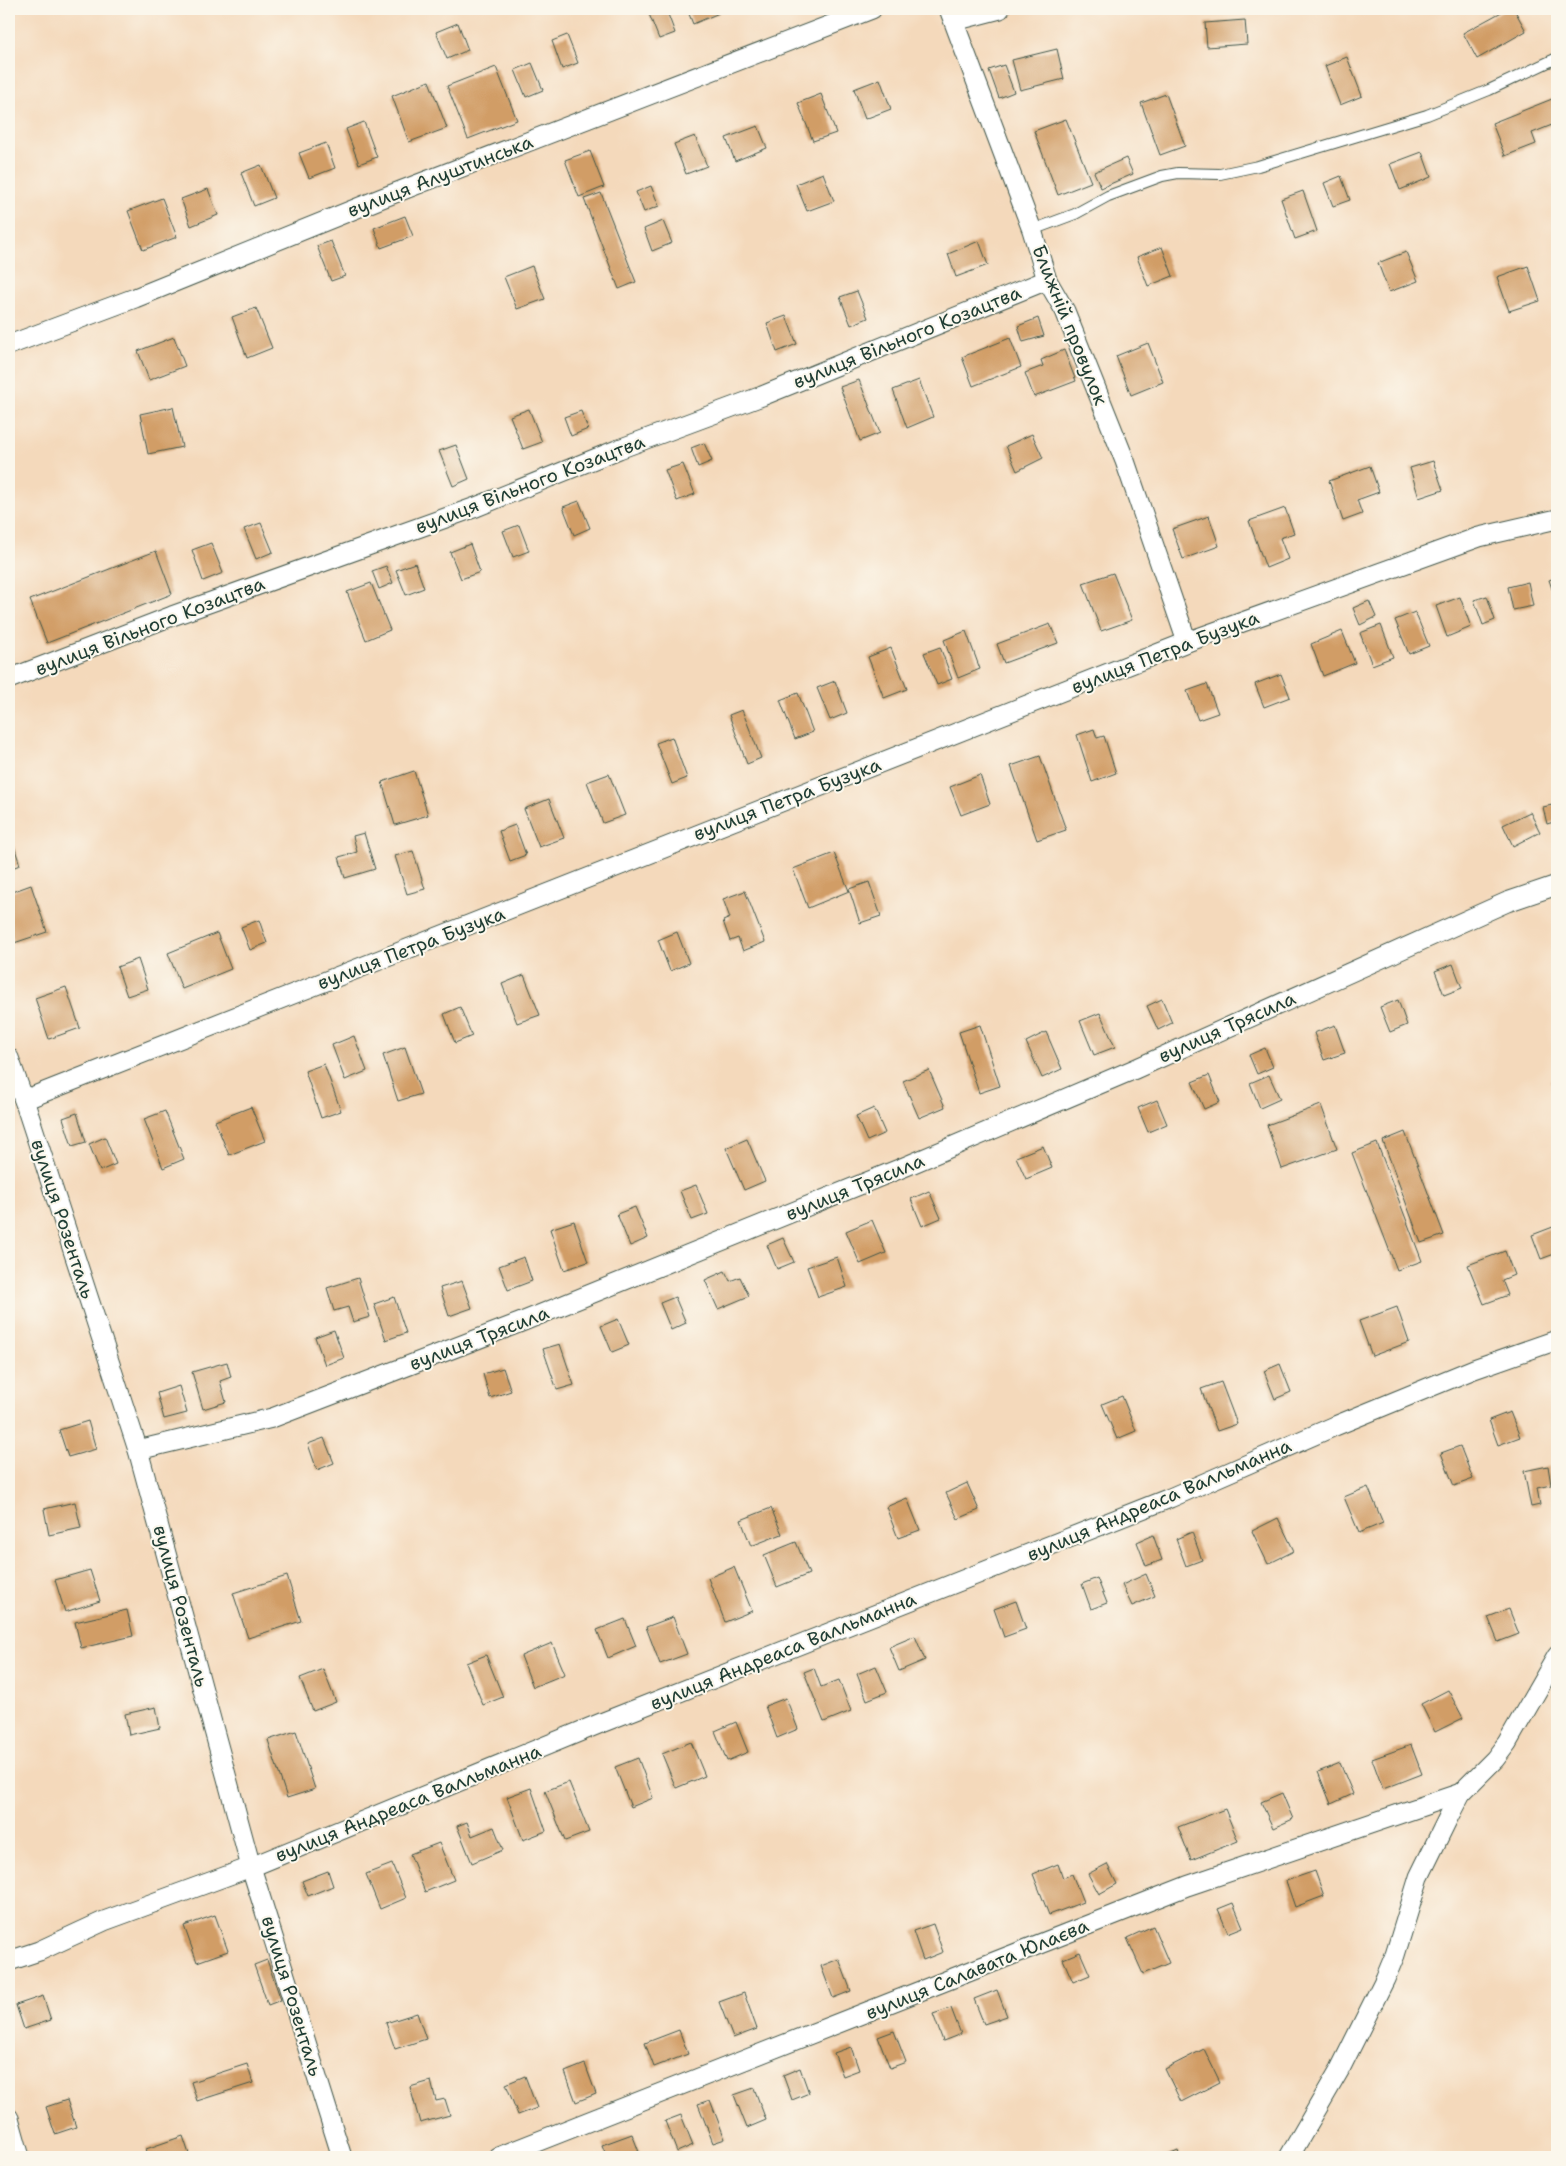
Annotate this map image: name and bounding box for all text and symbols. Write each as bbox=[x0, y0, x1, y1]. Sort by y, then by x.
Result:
street label: вулиця Алуштинська bbox=[344, 129, 537, 223]
street label: Ближній провулок bbox=[1026, 241, 1114, 409]
street label: вулиця Вільного Козацтва bbox=[789, 280, 1025, 394]
street label: вулиця Вільного Козацтва bbox=[412, 429, 648, 539]
street label: вулиця Вільного Козацтва bbox=[32, 571, 268, 681]
street label: вулиця Петра Бузука bbox=[1068, 605, 1263, 699]
street label: вулиця Петра Бузука bbox=[690, 752, 885, 846]
street label: вулиця Петра Бузука bbox=[314, 901, 509, 995]
street label: вулиця Трясила bbox=[1155, 986, 1300, 1068]
street label: вулиця Розенталь bbox=[25, 1136, 101, 1302]
street label: вулиця Трясила bbox=[782, 1148, 928, 1226]
street label: вулиця Трясила bbox=[406, 1300, 552, 1376]
street label: вулиця Андреаса Валльманна bbox=[1023, 1433, 1295, 1567]
street label: вулиця Розенталь bbox=[147, 1522, 215, 1690]
street label: вулиця Андреаса Валльманна bbox=[646, 1586, 920, 1716]
street label: вулиця Андреаса Валльманна bbox=[271, 1738, 545, 1868]
street label: вулиця Розенталь bbox=[256, 1913, 328, 2079]
street label: вулиця Салавата Юлаєва bbox=[862, 1913, 1092, 2025]

